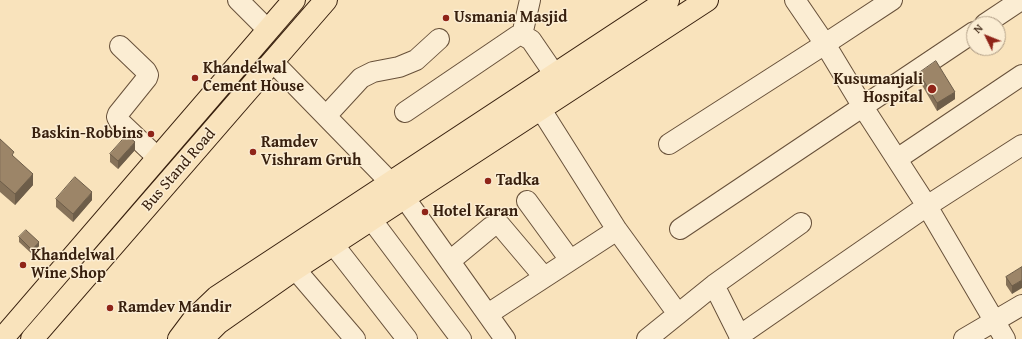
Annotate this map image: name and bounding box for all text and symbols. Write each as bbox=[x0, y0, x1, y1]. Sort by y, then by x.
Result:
place label: Usmania Masjid bbox=[454, 8, 567, 28]
marker: Usmania Masjid bbox=[441, 13, 451, 23]
north arrow bbox=[966, 16, 1006, 56]
text: N bbox=[970, 20, 986, 37]
place label: Khandelwal Cement House bbox=[203, 59, 304, 97]
place label: Kusumanjali Hospital bbox=[833, 70, 923, 108]
marker: Khandelwal Cement House bbox=[190, 73, 200, 83]
marker: Kusumanjali Hospital bbox=[926, 83, 938, 95]
place label: Baskin-Robbins bbox=[32, 124, 143, 144]
street label: Bus Stand Road bbox=[138, 125, 220, 215]
marker: Baskin-Robbins bbox=[146, 129, 156, 139]
place label: Ramdev Vishram Gruh bbox=[261, 133, 361, 171]
marker: Ramdev Vishram Gruh bbox=[248, 147, 258, 157]
place label: Tadka bbox=[496, 171, 539, 191]
marker: Tadka bbox=[483, 176, 493, 186]
place label: Hotel Karan bbox=[433, 202, 518, 222]
marker: Hotel Karan bbox=[420, 207, 430, 217]
place label: Khandelwal Wine Shop bbox=[31, 246, 115, 284]
marker: Khandelwal Wine Shop bbox=[18, 260, 28, 270]
place label: Ramdev Mandir bbox=[118, 298, 232, 318]
marker: Ramdev Mandir bbox=[105, 303, 115, 313]

